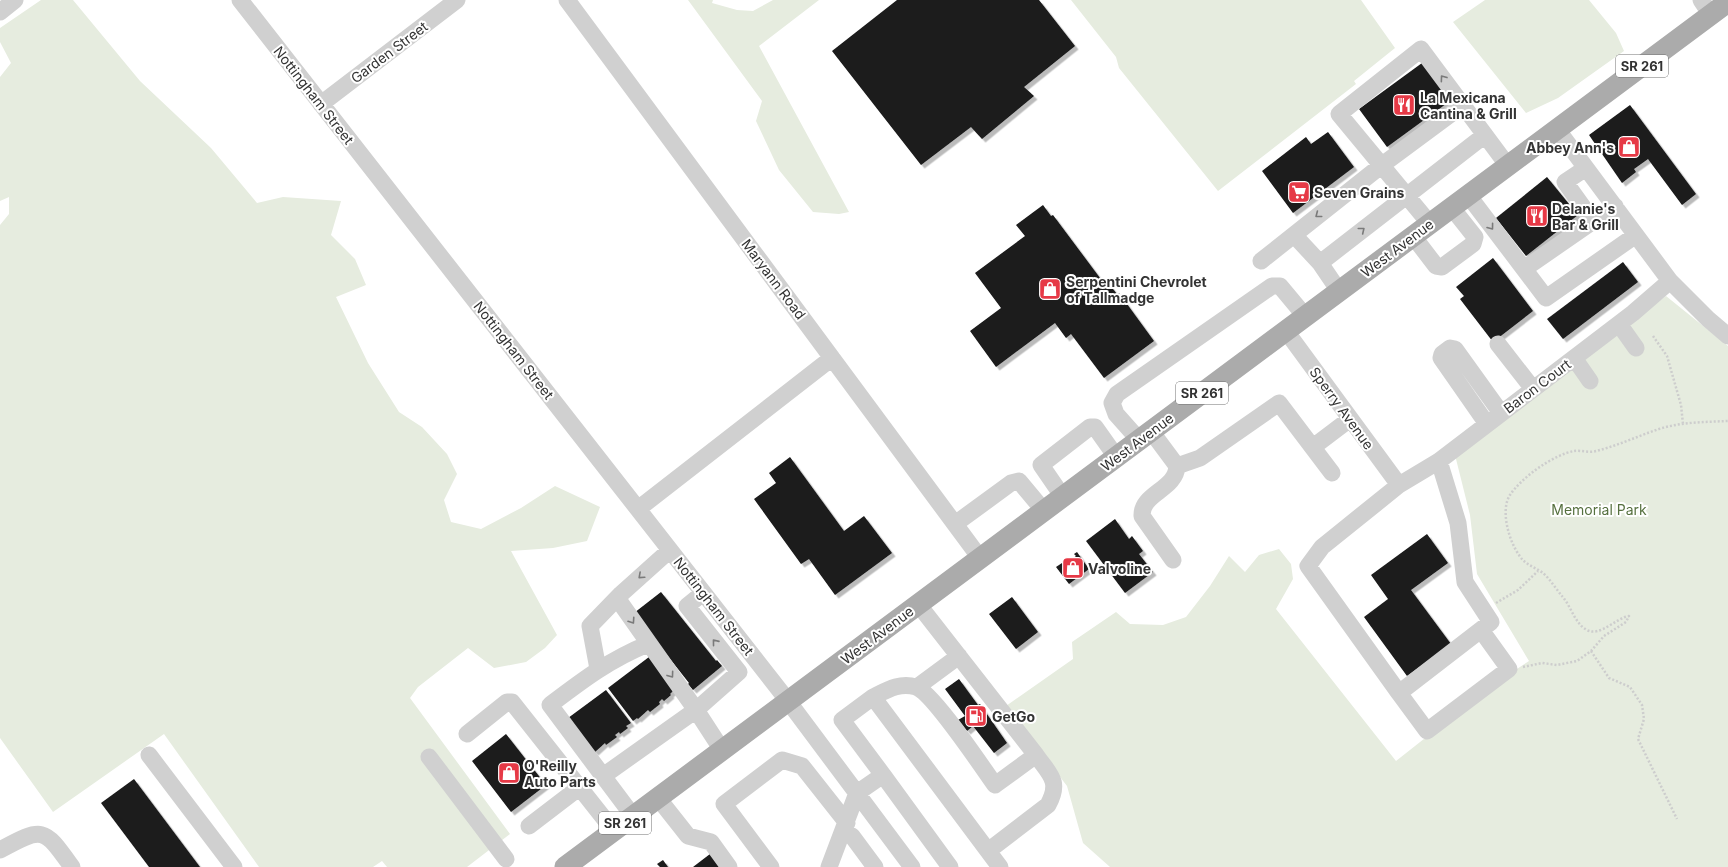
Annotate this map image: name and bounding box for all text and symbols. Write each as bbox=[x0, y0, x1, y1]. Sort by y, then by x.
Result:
street label: Garden Street bbox=[347, 17, 431, 86]
street label: Nottingham Street bbox=[270, 43, 358, 148]
road number: SR 261 bbox=[1616, 55, 1668, 77]
one-way arrow bbox=[1440, 75, 1448, 82]
place label: La Mexicana Cantina & Grill bbox=[1420, 89, 1517, 122]
restaurant icon: La Mexicana Cantina & Grill bbox=[1391, 92, 1417, 118]
shop icon: Abbey Ann's bbox=[1616, 134, 1642, 160]
place label: Abbey Ann's bbox=[1526, 139, 1614, 156]
supermarket icon: Seven Grains bbox=[1286, 179, 1312, 205]
place label: Seven Grains bbox=[1314, 184, 1404, 201]
place label: Delanie's Bar & Grill bbox=[1552, 200, 1619, 233]
restaurant icon: Delanie's Bar & Grill bbox=[1524, 203, 1550, 229]
one-way arrow bbox=[1315, 211, 1322, 218]
street label: West Avenue bbox=[1357, 215, 1437, 281]
one-way arrow bbox=[1487, 222, 1494, 229]
one-way arrow bbox=[1357, 228, 1364, 235]
street label: Maryann Road bbox=[738, 236, 810, 322]
place label: Serpentini Chevrolet of Tallmadge bbox=[1066, 273, 1207, 306]
shop icon: Serpentini Chevrolet of Tallmadge bbox=[1037, 276, 1063, 302]
street label: Nottingham Street bbox=[470, 298, 558, 403]
street label: Baron Court bbox=[1500, 355, 1574, 417]
street label: Sperry Avenue bbox=[1306, 363, 1378, 453]
road number: SR 261 bbox=[1176, 382, 1228, 404]
street label: West Avenue bbox=[1097, 409, 1177, 475]
park label: Memorial Park bbox=[1551, 501, 1647, 518]
street label: Nottingham Street bbox=[670, 554, 758, 659]
shop icon: Valvoline bbox=[1060, 555, 1086, 581]
place label: Valvoline bbox=[1088, 560, 1151, 577]
one-way arrow bbox=[638, 572, 646, 579]
street label: West Avenue bbox=[837, 602, 917, 668]
one-way arrow bbox=[628, 617, 635, 624]
one-way arrow bbox=[713, 639, 720, 646]
one-way arrow bbox=[666, 671, 673, 678]
fuel station icon: GetGo bbox=[963, 703, 989, 729]
place label: GetGo bbox=[992, 708, 1035, 725]
place label: O'Reilly Auto Parts bbox=[524, 757, 596, 790]
shop icon: O'Reilly Auto Parts bbox=[496, 760, 522, 786]
road number: SR 261 bbox=[599, 812, 651, 834]

